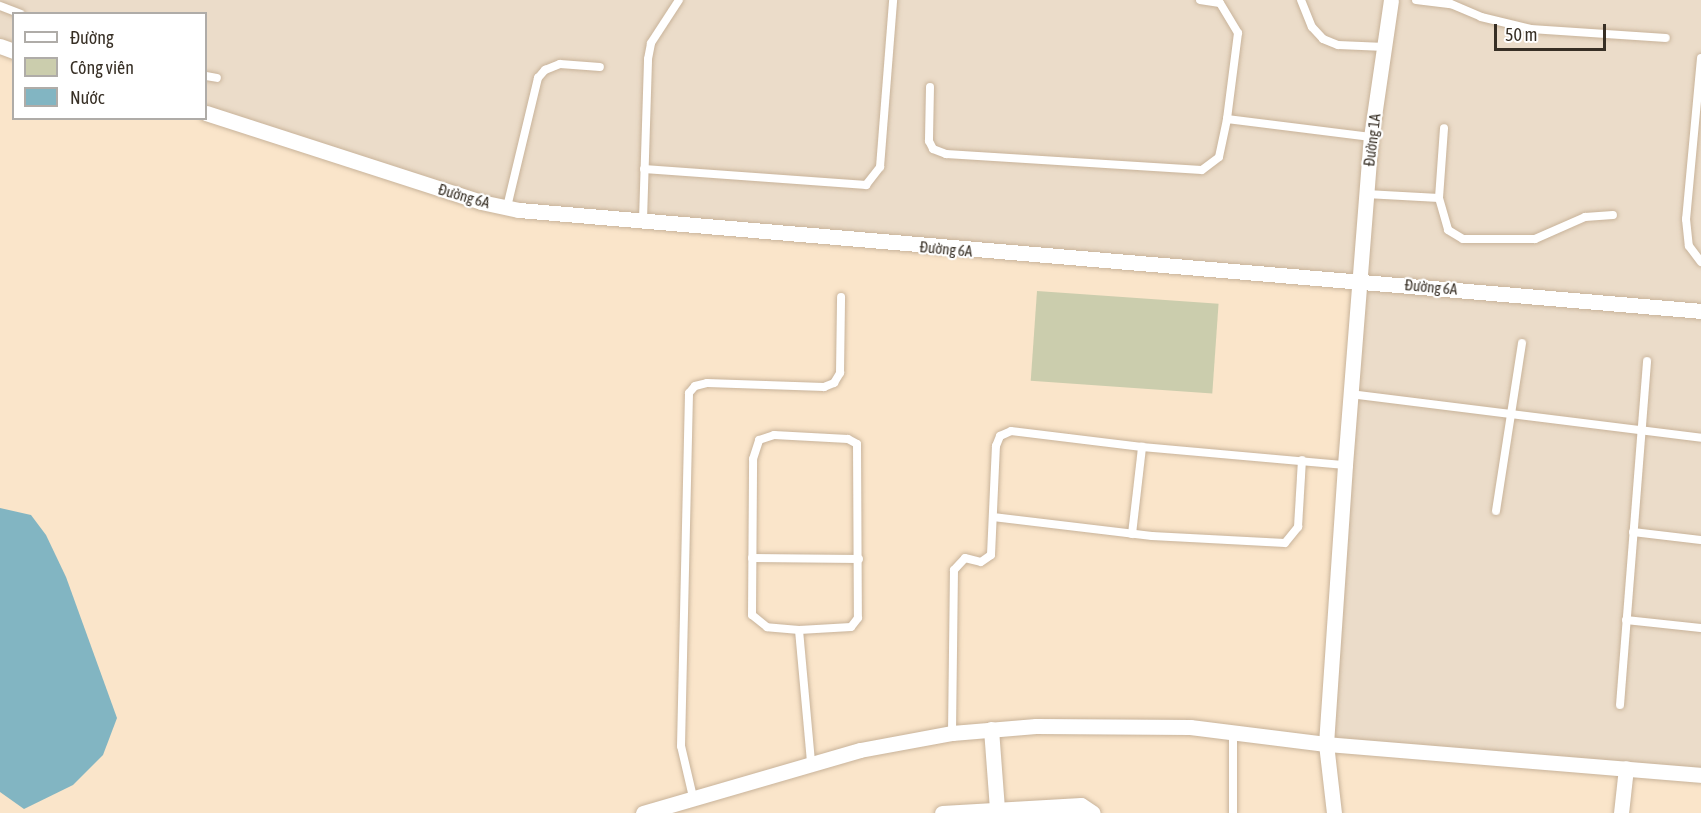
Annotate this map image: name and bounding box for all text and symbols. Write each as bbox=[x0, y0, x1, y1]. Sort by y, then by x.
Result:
legend bbox=[12, 12, 207, 120]
scale bar bbox=[1497, 12, 1610, 50]
text: 50 m bbox=[1505, 24, 1537, 45]
text: Đường bbox=[70, 27, 114, 48]
text: Công viên bbox=[70, 57, 134, 78]
text: Nước bbox=[70, 87, 104, 108]
street label: Đường 1A bbox=[1360, 113, 1384, 167]
street label: Đường 6A bbox=[436, 180, 492, 212]
street label: Đường 6A bbox=[919, 238, 973, 260]
street label: Đường 6A bbox=[1404, 276, 1458, 298]

